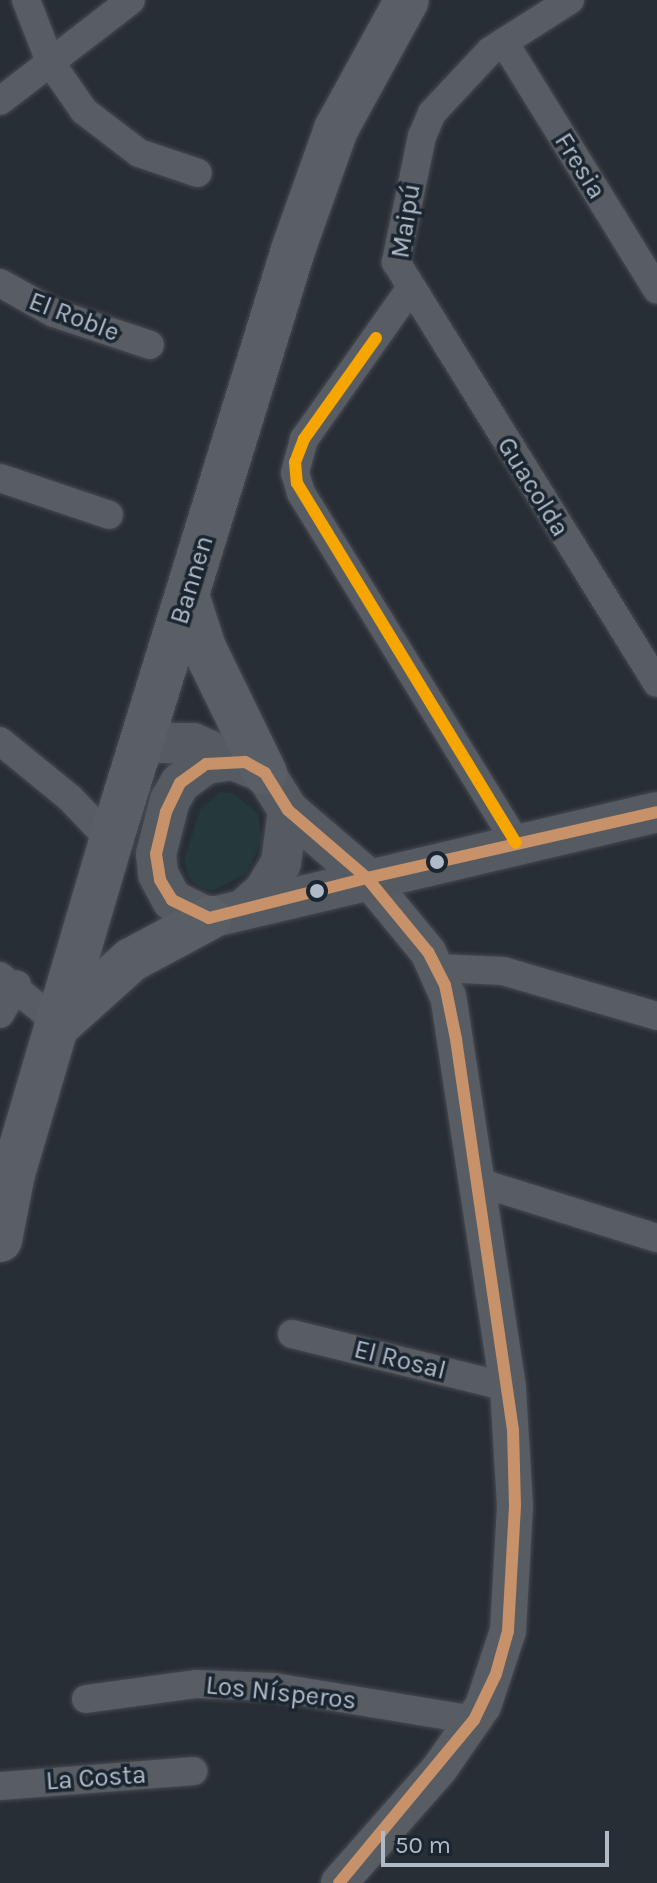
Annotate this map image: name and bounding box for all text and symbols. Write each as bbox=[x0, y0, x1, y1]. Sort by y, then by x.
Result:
street label: Fresia bbox=[548, 127, 612, 205]
street label: Maipú bbox=[385, 182, 427, 260]
street label: El Roble bbox=[24, 286, 124, 348]
street label: Guacolda bbox=[490, 431, 576, 543]
street label: Bannen bbox=[164, 532, 220, 628]
unlabelled marker bbox=[429, 854, 445, 870]
unlabelled marker bbox=[309, 883, 325, 899]
street label: El Rosal bbox=[351, 1334, 449, 1386]
street label: Los Nísperos bbox=[204, 1670, 358, 1716]
street label: La Costa bbox=[45, 1759, 147, 1797]
scale bar bbox=[385, 1815, 613, 1865]
text: 50 m bbox=[395, 1831, 451, 1859]

